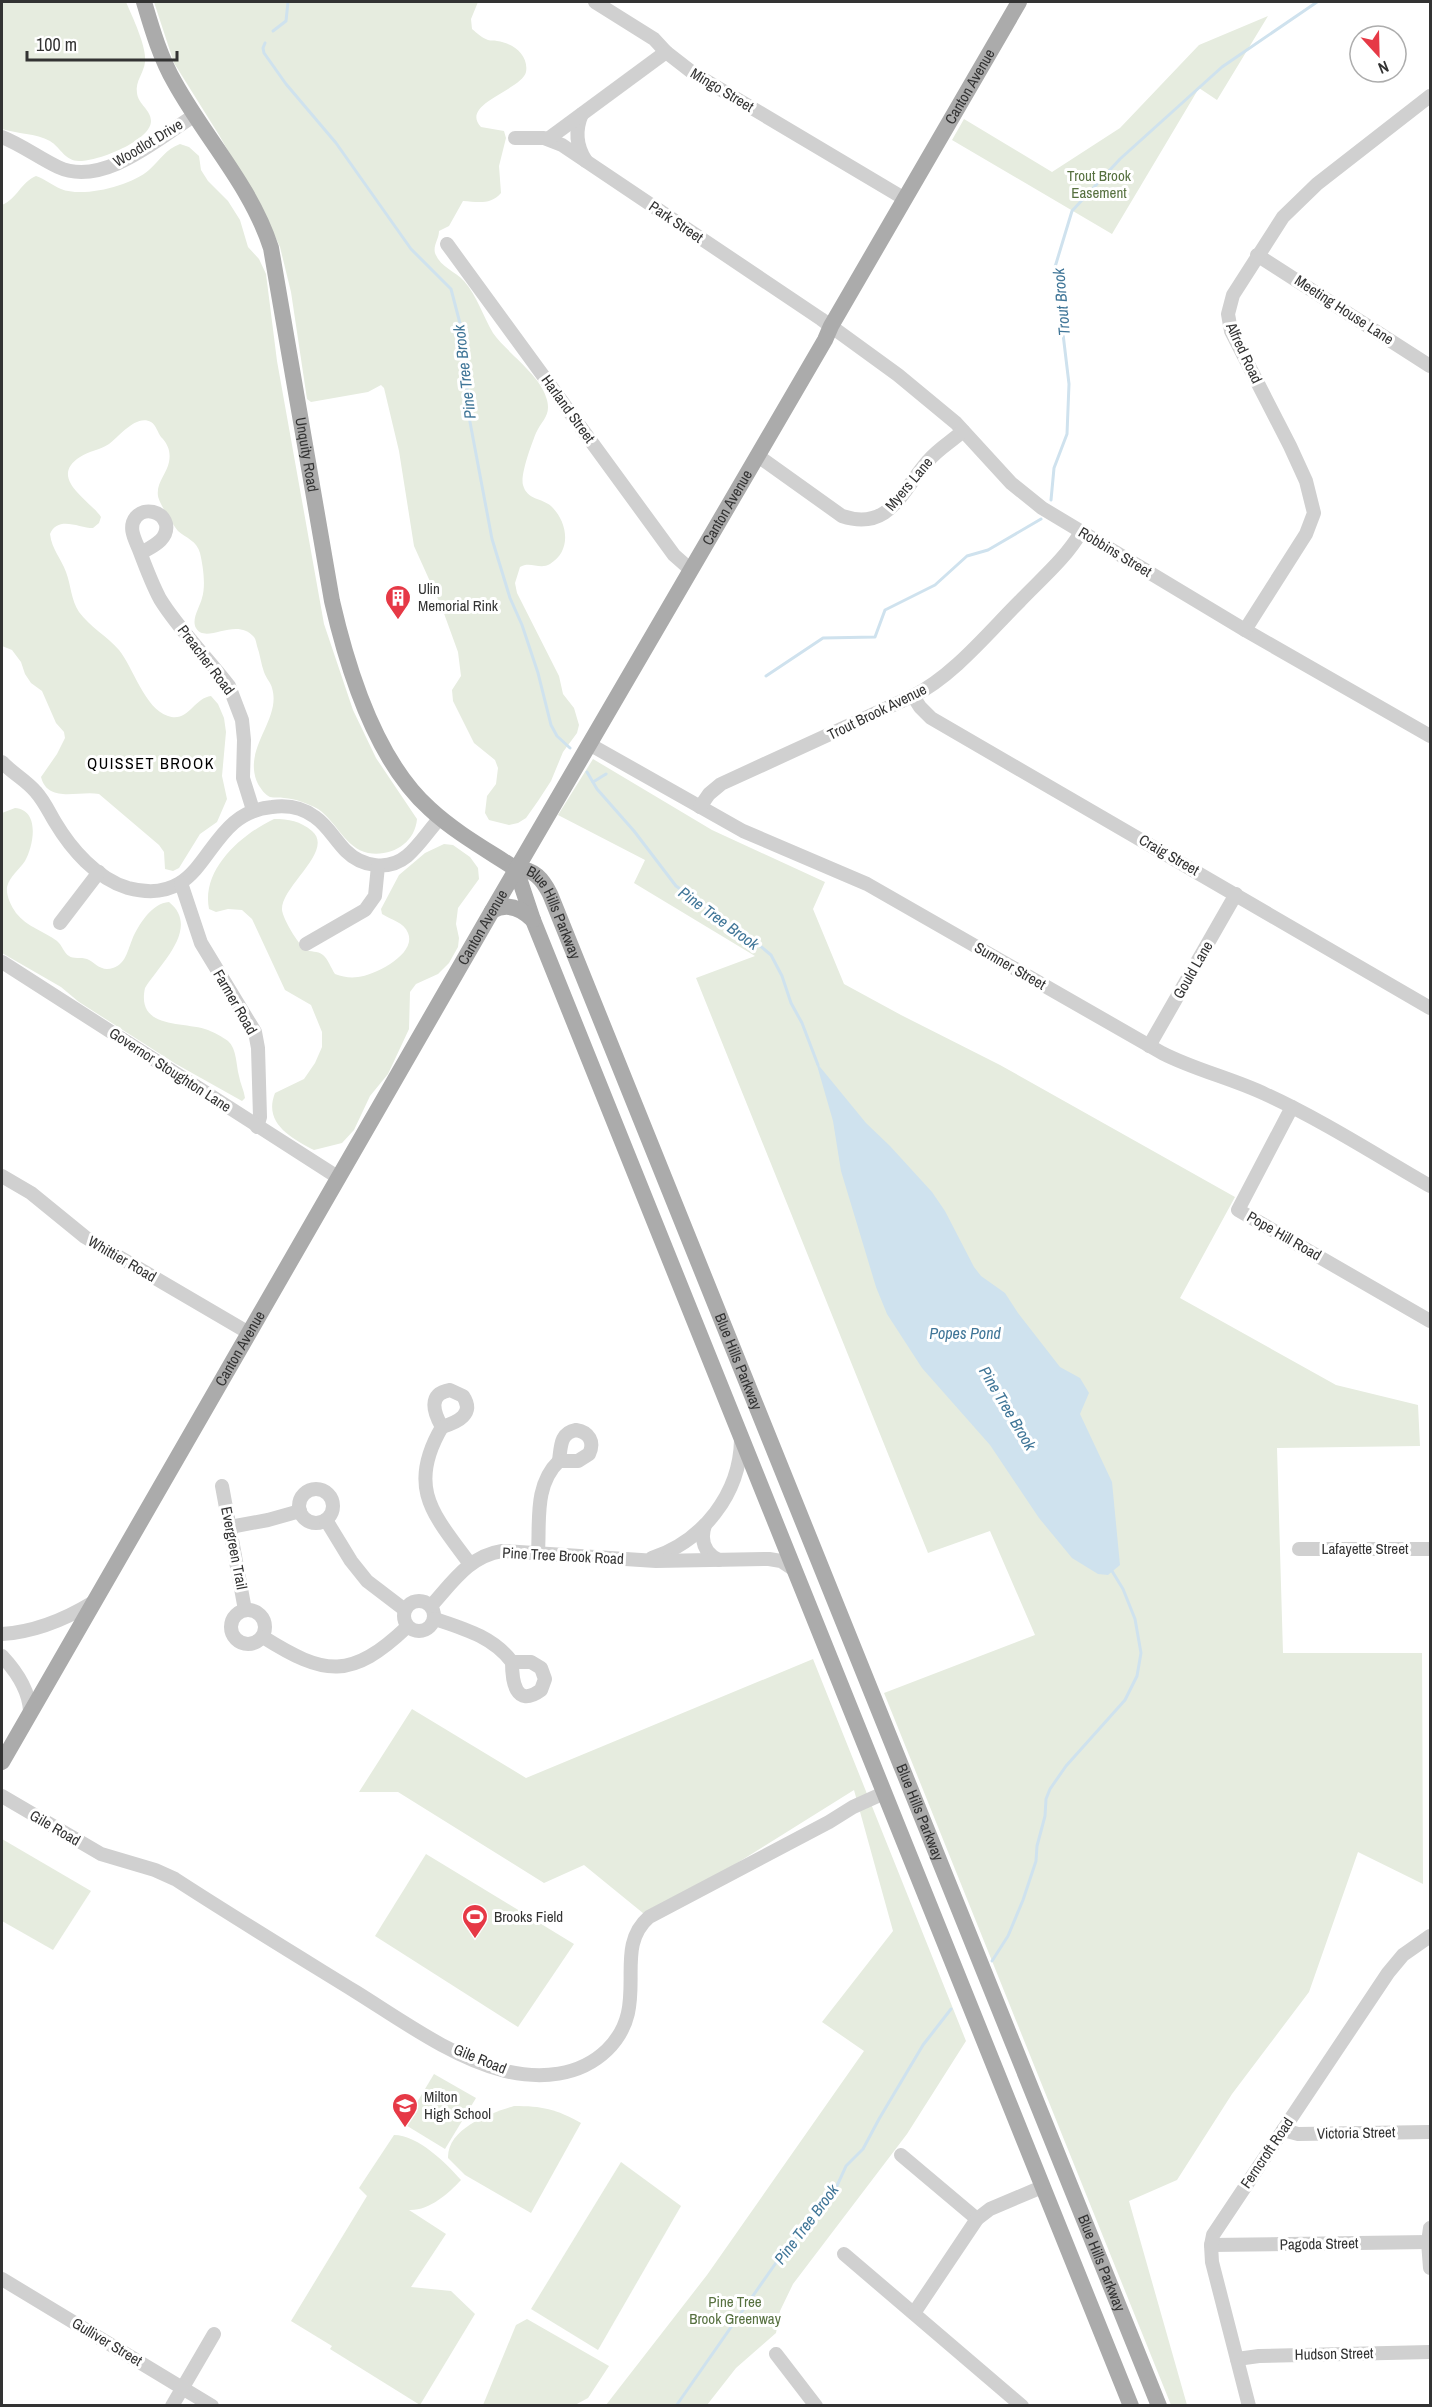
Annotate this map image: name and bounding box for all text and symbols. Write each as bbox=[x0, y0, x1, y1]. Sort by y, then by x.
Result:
scale bar bbox=[27, 24, 177, 62]
north arrow bbox=[1348, 24, 1408, 84]
text: 100 m bbox=[36, 32, 77, 57]
street label: Canton Avenue bbox=[939, 45, 1000, 128]
text: N bbox=[1375, 56, 1392, 80]
street label: Mingo Street bbox=[687, 62, 758, 117]
street label: Woodlot Drive bbox=[109, 113, 187, 172]
park label: Trout Brook Easement bbox=[1067, 165, 1132, 203]
street label: Park Street bbox=[645, 196, 708, 248]
water label: Trout Brook bbox=[1047, 267, 1075, 337]
street label: Meeting House Lane bbox=[1291, 270, 1398, 350]
street label: Alfred Road bbox=[1221, 318, 1268, 387]
water label: Pine Tree Brook bbox=[447, 323, 481, 420]
street label: Harland Street bbox=[537, 370, 601, 447]
street label: Unquity Road bbox=[290, 416, 324, 493]
street label: Myers Lane bbox=[880, 452, 937, 515]
street label: Canton Avenue bbox=[697, 466, 757, 549]
street label: Robbins Street bbox=[1075, 521, 1156, 582]
place label: Ulin Memorial Rink bbox=[418, 578, 499, 616]
building icon: Ulin Memorial Rink bbox=[383, 583, 413, 621]
street label: Preacher Road bbox=[173, 620, 240, 699]
street label: Trout Brook Avenue bbox=[824, 678, 930, 745]
district label: QUISSET BROOK bbox=[87, 752, 215, 774]
street label: Craig Street bbox=[1135, 829, 1204, 881]
street label: Blue Hills Parkway bbox=[523, 860, 586, 963]
water label: Pine Tree Brook bbox=[674, 881, 764, 955]
street label: Canton Avenue bbox=[452, 885, 512, 969]
street label: Sumner Street bbox=[971, 937, 1050, 995]
street label: Gould Lane bbox=[1168, 937, 1218, 1003]
street label: Farmer Road bbox=[208, 965, 262, 1038]
street label: Governor Stoughton Lane bbox=[105, 1022, 235, 1117]
street label: Pope Hill Road bbox=[1243, 1206, 1325, 1265]
street label: Whittier Road bbox=[84, 1231, 160, 1287]
street label: Canton Avenue bbox=[210, 1307, 270, 1390]
street label: Blue Hills Parkway bbox=[710, 1310, 768, 1414]
water label: Popes Pond bbox=[929, 1322, 1001, 1344]
water label: Pine Tree Brook bbox=[974, 1362, 1042, 1455]
street label: Evergreen Trail bbox=[216, 1505, 253, 1591]
street label: Lafayette Street bbox=[1322, 1538, 1409, 1559]
street label: Pine Tree Brook Road bbox=[502, 1542, 624, 1569]
street label: Blue Hills Parkway bbox=[891, 1761, 950, 1864]
street label: Gile Road bbox=[26, 1805, 84, 1851]
sports icon: Brooks Field bbox=[460, 1902, 490, 1940]
place label: Brooks Field bbox=[494, 1906, 563, 1927]
street label: Gile Road bbox=[451, 2038, 510, 2079]
place label: Milton High School bbox=[424, 2086, 491, 2124]
school or university icon: Milton High School bbox=[390, 2091, 420, 2129]
street label: Ferncroft Road bbox=[1235, 2113, 1298, 2192]
street label: Victoria Street bbox=[1317, 2121, 1396, 2144]
water label: Pine Tree Brook bbox=[769, 2179, 844, 2268]
street label: Blue Hills Parkway bbox=[1073, 2211, 1131, 2315]
street label: Pagoda Street bbox=[1279, 2232, 1359, 2255]
park label: Pine Tree Brook Greenway bbox=[689, 2291, 782, 2329]
street label: Gulliver Street bbox=[68, 2312, 147, 2371]
street label: Hudson Street bbox=[1294, 2342, 1374, 2365]

